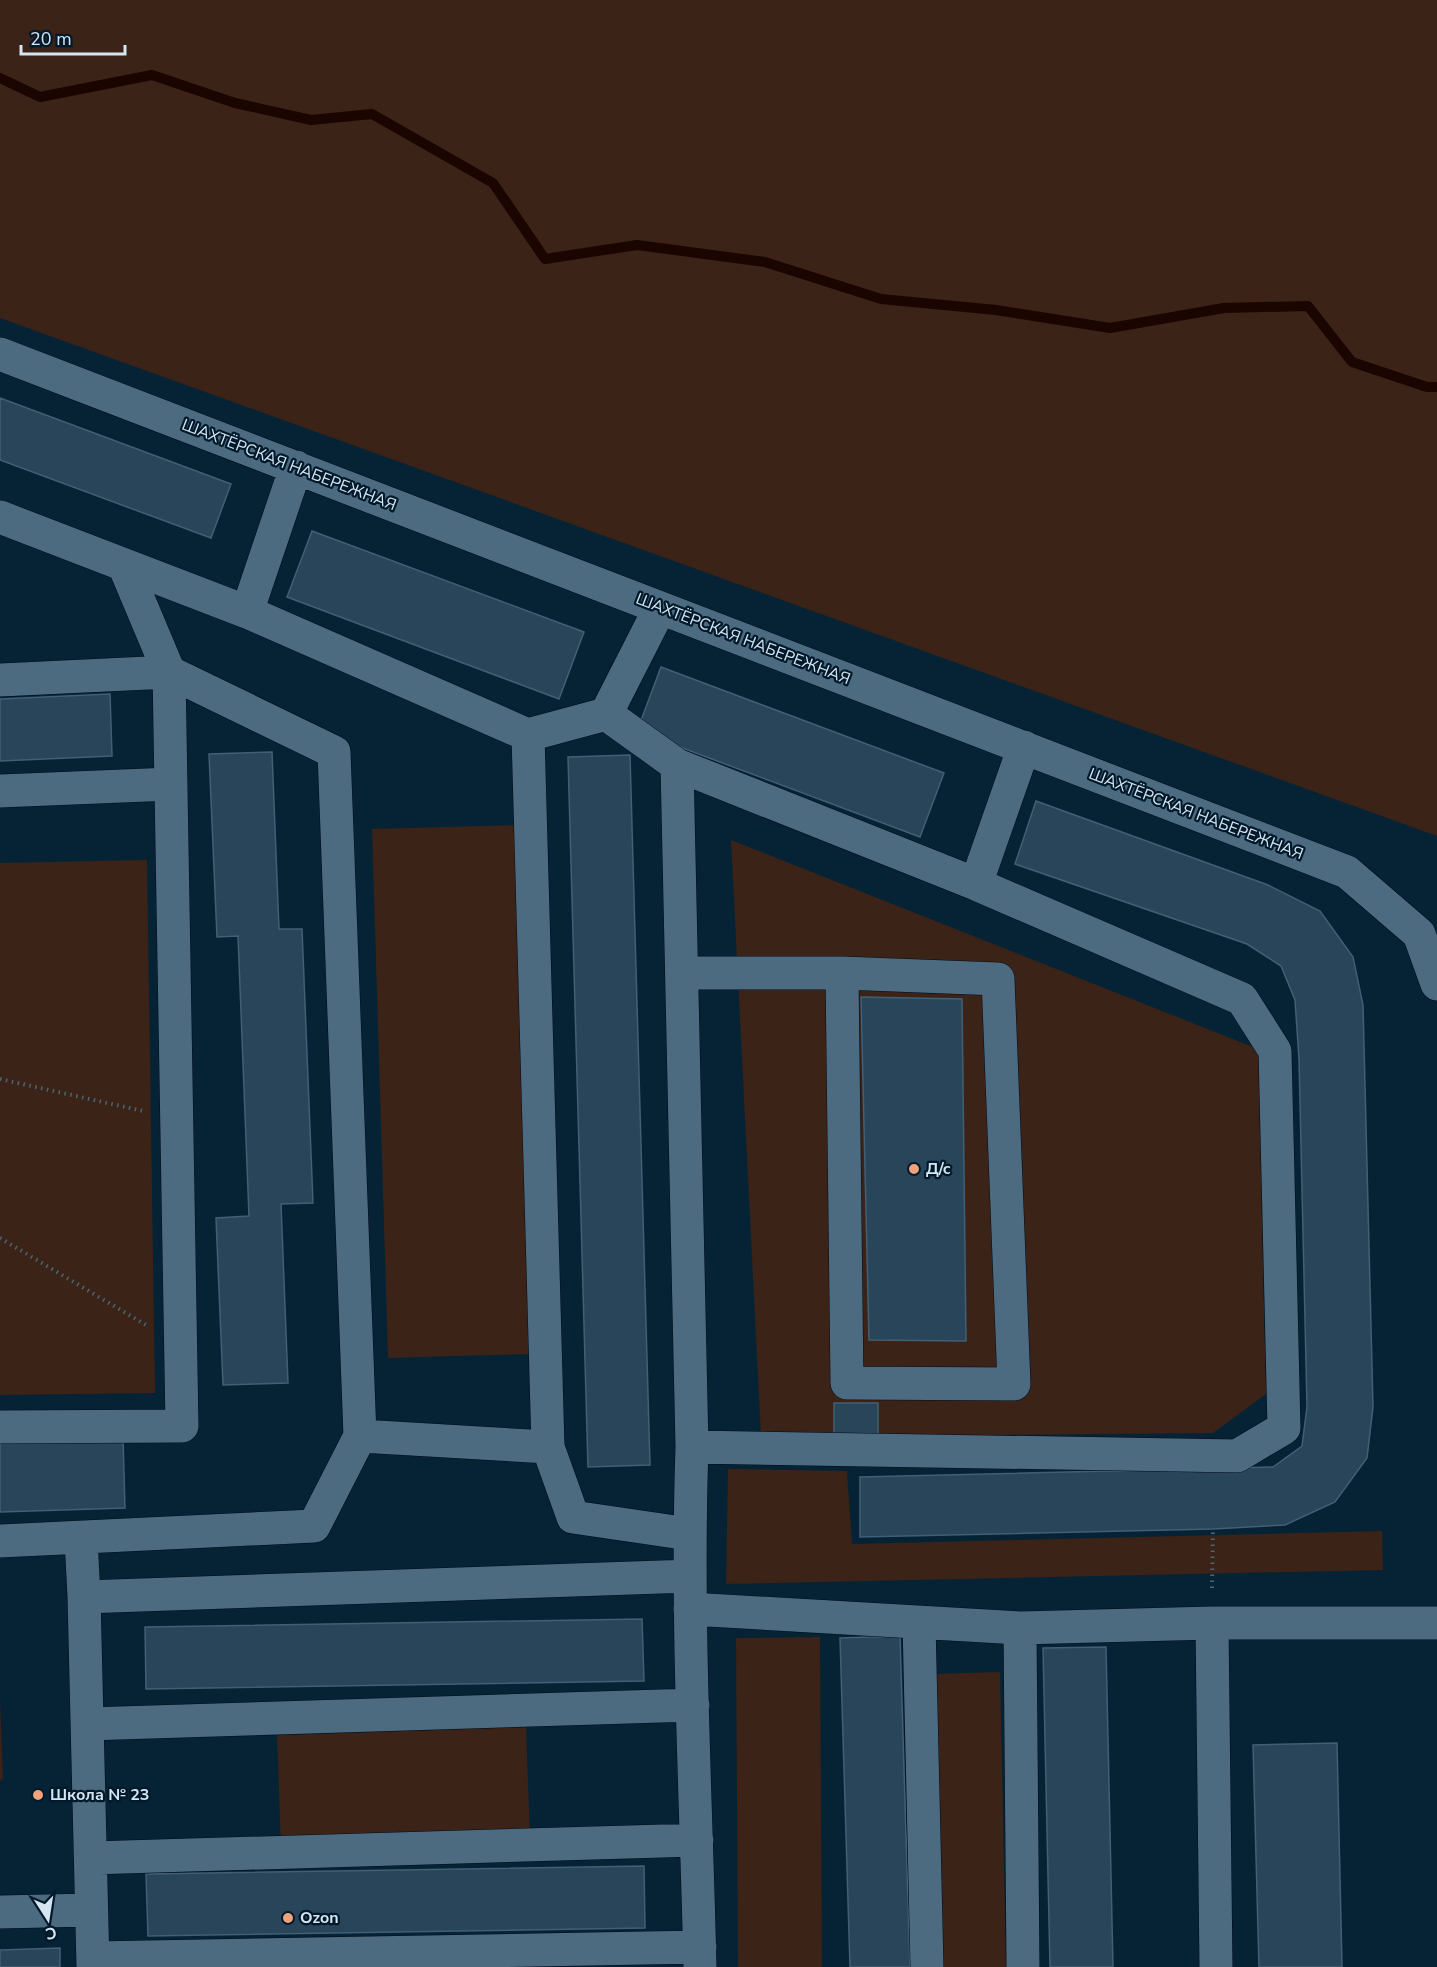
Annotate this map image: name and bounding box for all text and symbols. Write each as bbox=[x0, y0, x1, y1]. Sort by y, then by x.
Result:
scale bar bbox=[21, 18, 124, 56]
text: 20 m bbox=[30, 27, 72, 51]
street label: ШАХТЁРСКАЯ НАБЕРЕЖНАЯ bbox=[179, 414, 399, 516]
street label: ШАХТЁРСКАЯ НАБЕРЕЖНАЯ bbox=[633, 588, 853, 690]
street label: ШАХТЁРСКАЯ НАБЕРЕЖНАЯ bbox=[1086, 763, 1306, 865]
place label: Д/с bbox=[926, 1158, 951, 1180]
marker: Д/с bbox=[907, 1162, 921, 1176]
place label: Школа № 23 bbox=[50, 1784, 149, 1806]
marker: Школа № 23 bbox=[31, 1788, 45, 1802]
north arrow bbox=[18, 1889, 78, 1949]
place label: Ozon bbox=[300, 1907, 339, 1929]
marker: Ozon bbox=[281, 1911, 295, 1925]
text: С bbox=[43, 1921, 59, 1945]

